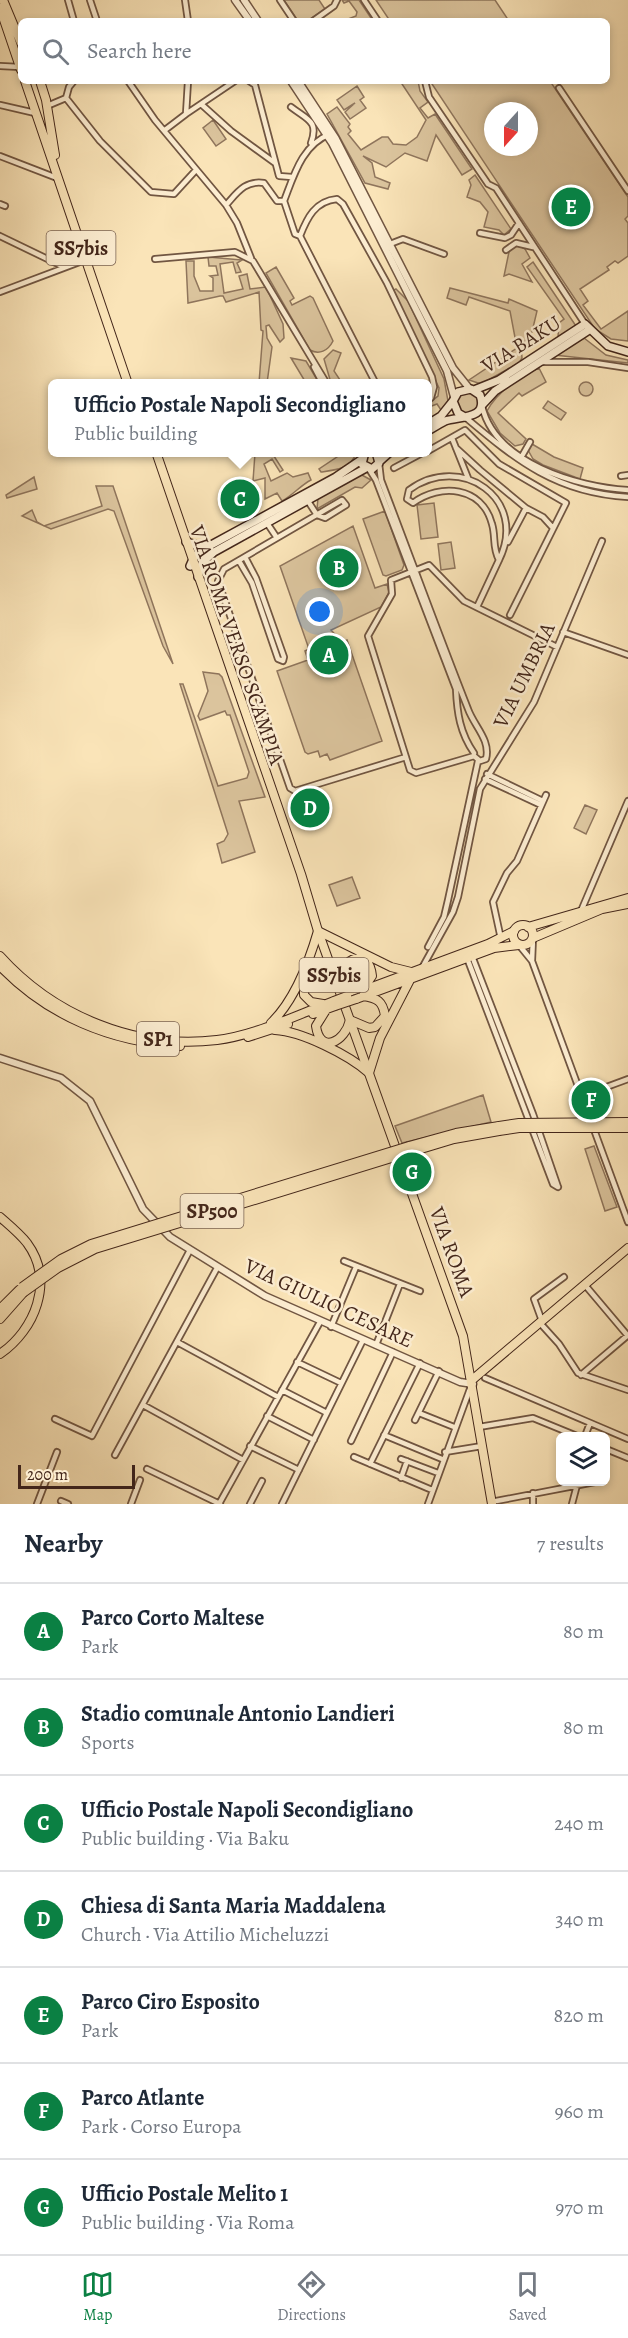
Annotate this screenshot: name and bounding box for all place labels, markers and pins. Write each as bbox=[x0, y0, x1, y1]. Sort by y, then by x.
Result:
pin: E bbox=[552, 184, 590, 230]
pin: C bbox=[220, 476, 260, 522]
pin: B bbox=[320, 546, 358, 590]
pin: A bbox=[310, 632, 348, 678]
pin: D bbox=[290, 786, 330, 830]
pin: F bbox=[572, 1078, 610, 1122]
pin: G bbox=[392, 1150, 432, 1194]

